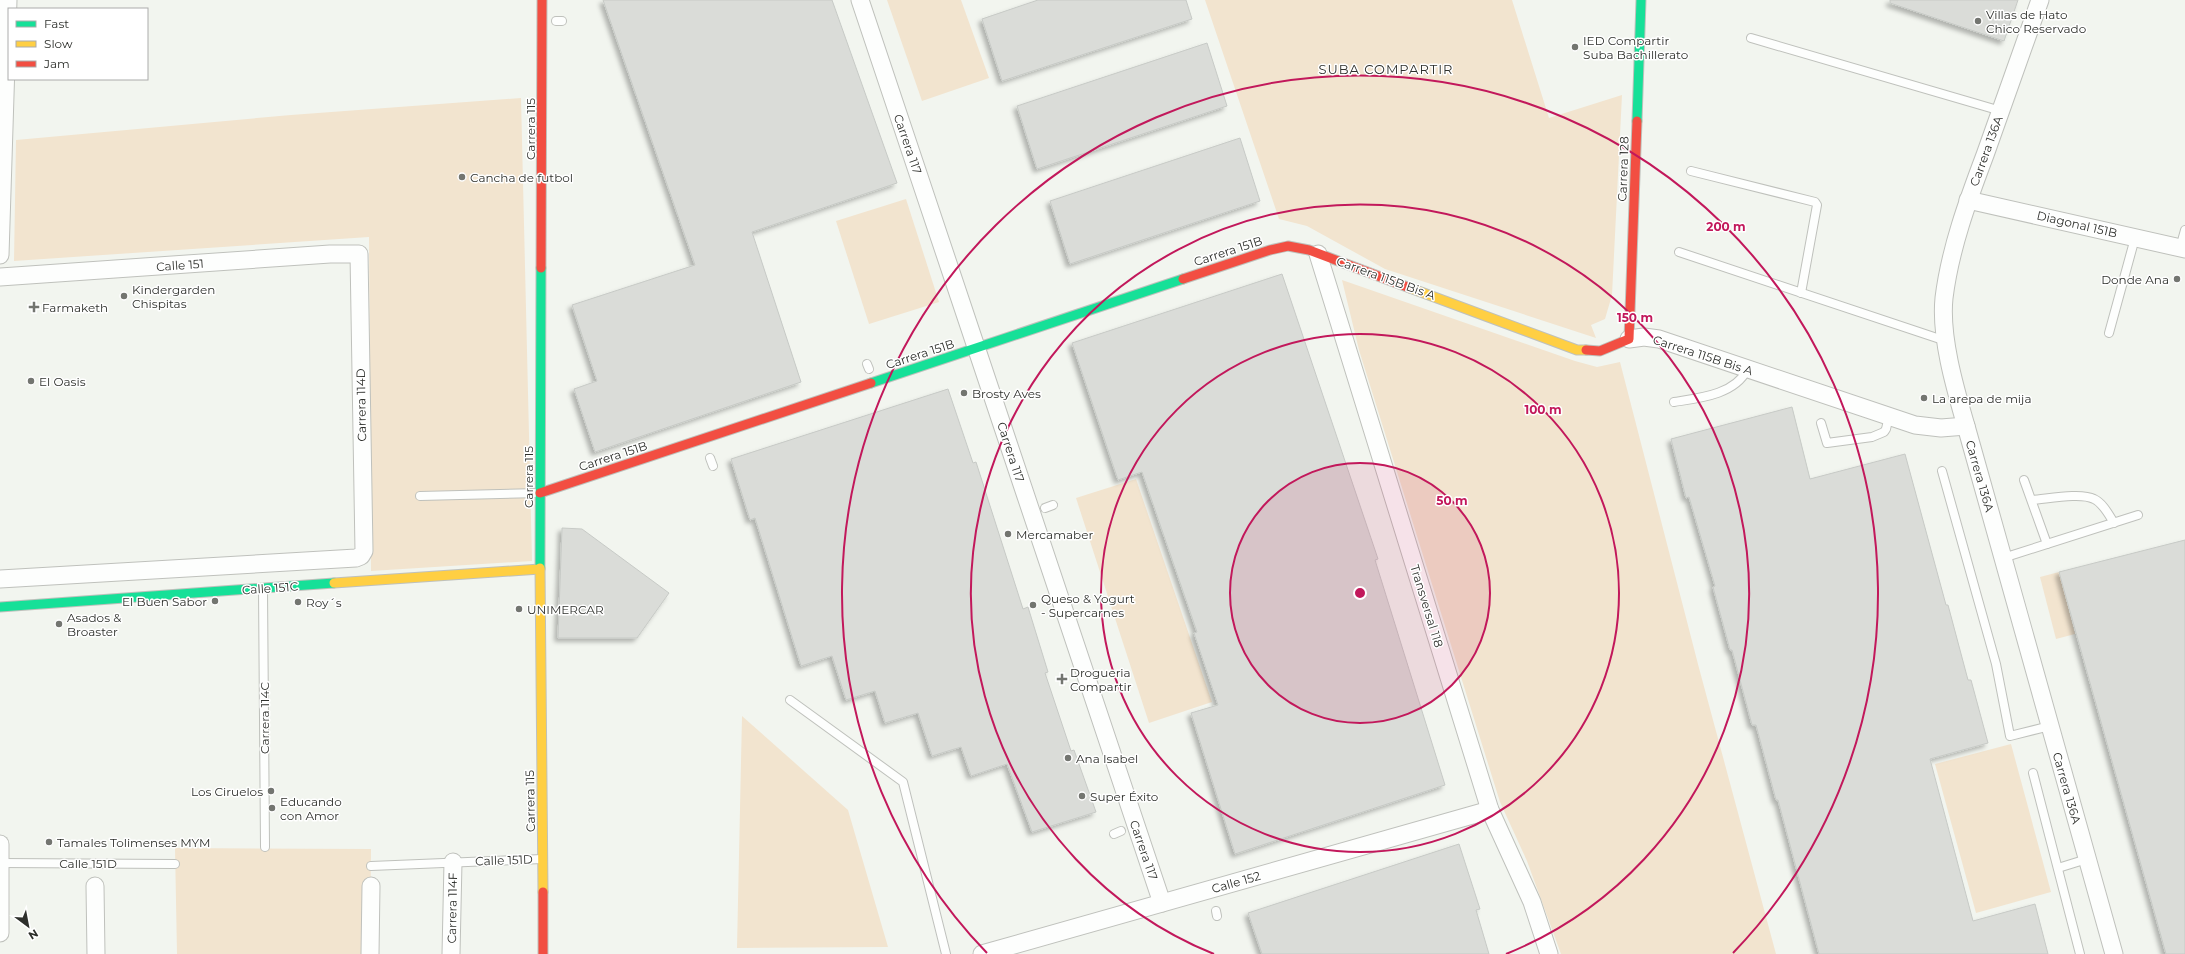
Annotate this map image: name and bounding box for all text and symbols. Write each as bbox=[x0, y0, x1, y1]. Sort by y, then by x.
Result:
place label: Villas de Hato Chico Reservado bbox=[1986, 7, 2086, 36]
legend bbox=[8, 8, 148, 80]
text: Fast bbox=[44, 16, 69, 31]
marker: Villas de Hato Chico Reservado bbox=[1973, 16, 1983, 26]
place label: IED Compartir Suba Bachillerato bbox=[1583, 33, 1688, 62]
text: Slow bbox=[44, 36, 73, 51]
marker: IED Compartir Suba Bachillerato bbox=[1570, 42, 1580, 52]
text: Jam bbox=[43, 56, 70, 71]
district label: SUBA COMPARTIR bbox=[1319, 61, 1453, 77]
street label: Carrera 115 bbox=[523, 98, 538, 160]
street label: Carrera 117 bbox=[891, 112, 925, 176]
street label: Carrera 136A bbox=[1966, 113, 2006, 188]
street label: Carrera 128 bbox=[1614, 136, 1632, 202]
place label: Cancha de futbol bbox=[470, 170, 573, 185]
marker: Cancha de futbol bbox=[457, 172, 467, 182]
street label: Diagonal 151B bbox=[2035, 207, 2119, 241]
text: 200 m bbox=[1706, 219, 1746, 234]
street label: Carrera 151B bbox=[1192, 233, 1264, 269]
street label: Carrera 115B Bis A bbox=[1334, 253, 1438, 303]
street label: Calle 151 bbox=[156, 256, 204, 274]
place label: Donde Ana bbox=[2101, 272, 2169, 287]
marker: Donde Ana bbox=[2172, 274, 2182, 284]
place label: Kindergarden Chispitas bbox=[132, 282, 215, 311]
marker: Kindergarden Chispitas bbox=[119, 291, 129, 301]
place label: Farmaketh bbox=[42, 300, 108, 315]
marker: Farmaketh bbox=[29, 302, 39, 312]
text: 150 m bbox=[1617, 310, 1653, 325]
street label: Carrera 115B Bis A bbox=[1651, 332, 1755, 378]
street label: Carrera 151B bbox=[884, 336, 956, 372]
street label: Carrera 114D bbox=[353, 368, 369, 442]
place label: El Oasis bbox=[39, 374, 86, 389]
marker: El Oasis bbox=[26, 376, 36, 386]
place label: Brosty Aves bbox=[972, 386, 1041, 401]
marker: Brosty Aves bbox=[959, 388, 969, 398]
place label: La arepa de mija bbox=[1932, 391, 2031, 406]
marker: La arepa de mija bbox=[1919, 393, 1929, 403]
text: 100 m bbox=[1525, 402, 1561, 417]
street label: Carrera 117 bbox=[994, 420, 1028, 484]
street label: Carrera 151B bbox=[577, 438, 649, 474]
street label: Carrera 136A bbox=[1963, 438, 1997, 514]
street label: Carrera 115 bbox=[521, 446, 536, 508]
text: 50 m bbox=[1436, 493, 1468, 508]
place label: Mercamaber bbox=[1016, 527, 1093, 542]
marker: Mercamaber bbox=[1003, 529, 1013, 539]
street label: Transversal 118 bbox=[1407, 563, 1447, 650]
street label: Calle 151C bbox=[241, 579, 299, 597]
centre of rings bbox=[1353, 586, 1367, 600]
place label: Queso & Yogurt - Supercarnes bbox=[1041, 591, 1135, 620]
place label: El Buen Sabor bbox=[122, 594, 207, 609]
place label: Roy´s bbox=[306, 595, 342, 610]
marker: El Buen Sabor bbox=[210, 596, 220, 606]
marker: Roy´s bbox=[293, 597, 303, 607]
marker: Queso & Yogurt - Supercarnes bbox=[1028, 600, 1038, 610]
place label: UNIMERCAR bbox=[527, 602, 604, 617]
marker: UNIMERCAR bbox=[514, 604, 524, 614]
place label: Asados & Broaster bbox=[67, 610, 121, 639]
marker: Asados & Broaster bbox=[54, 619, 64, 629]
place label: Drogueria Compartir bbox=[1070, 665, 1132, 694]
marker: Drogueria Compartir bbox=[1057, 674, 1067, 684]
street label: Carrera 114C bbox=[257, 682, 272, 754]
street label: Carrera 136A bbox=[2050, 750, 2084, 826]
place label: Ana Isabel bbox=[1076, 751, 1138, 766]
marker: Ana Isabel bbox=[1063, 753, 1073, 763]
street label: Carrera 115 bbox=[522, 770, 538, 832]
place label: Los Ciruelos bbox=[191, 784, 263, 799]
marker: Los Ciruelos bbox=[266, 786, 276, 796]
place label: Super Éxito bbox=[1090, 789, 1158, 804]
marker: Super Éxito bbox=[1077, 791, 1087, 801]
place label: Educando con Amor bbox=[280, 794, 342, 823]
marker: Educando con Amor bbox=[267, 803, 277, 813]
street label: Carrera 117 bbox=[1127, 818, 1161, 882]
place label: Tamales Tolimenses MYM bbox=[57, 835, 211, 850]
marker: Tamales Tolimenses MYM bbox=[44, 837, 54, 847]
street label: Calle 151D bbox=[475, 851, 533, 869]
street label: Calle 151D bbox=[59, 856, 117, 871]
street label: Calle 152 bbox=[1210, 868, 1262, 896]
street label: Carrera 114F bbox=[444, 872, 460, 944]
north arrow bbox=[8, 906, 48, 946]
text: N bbox=[26, 926, 41, 943]

